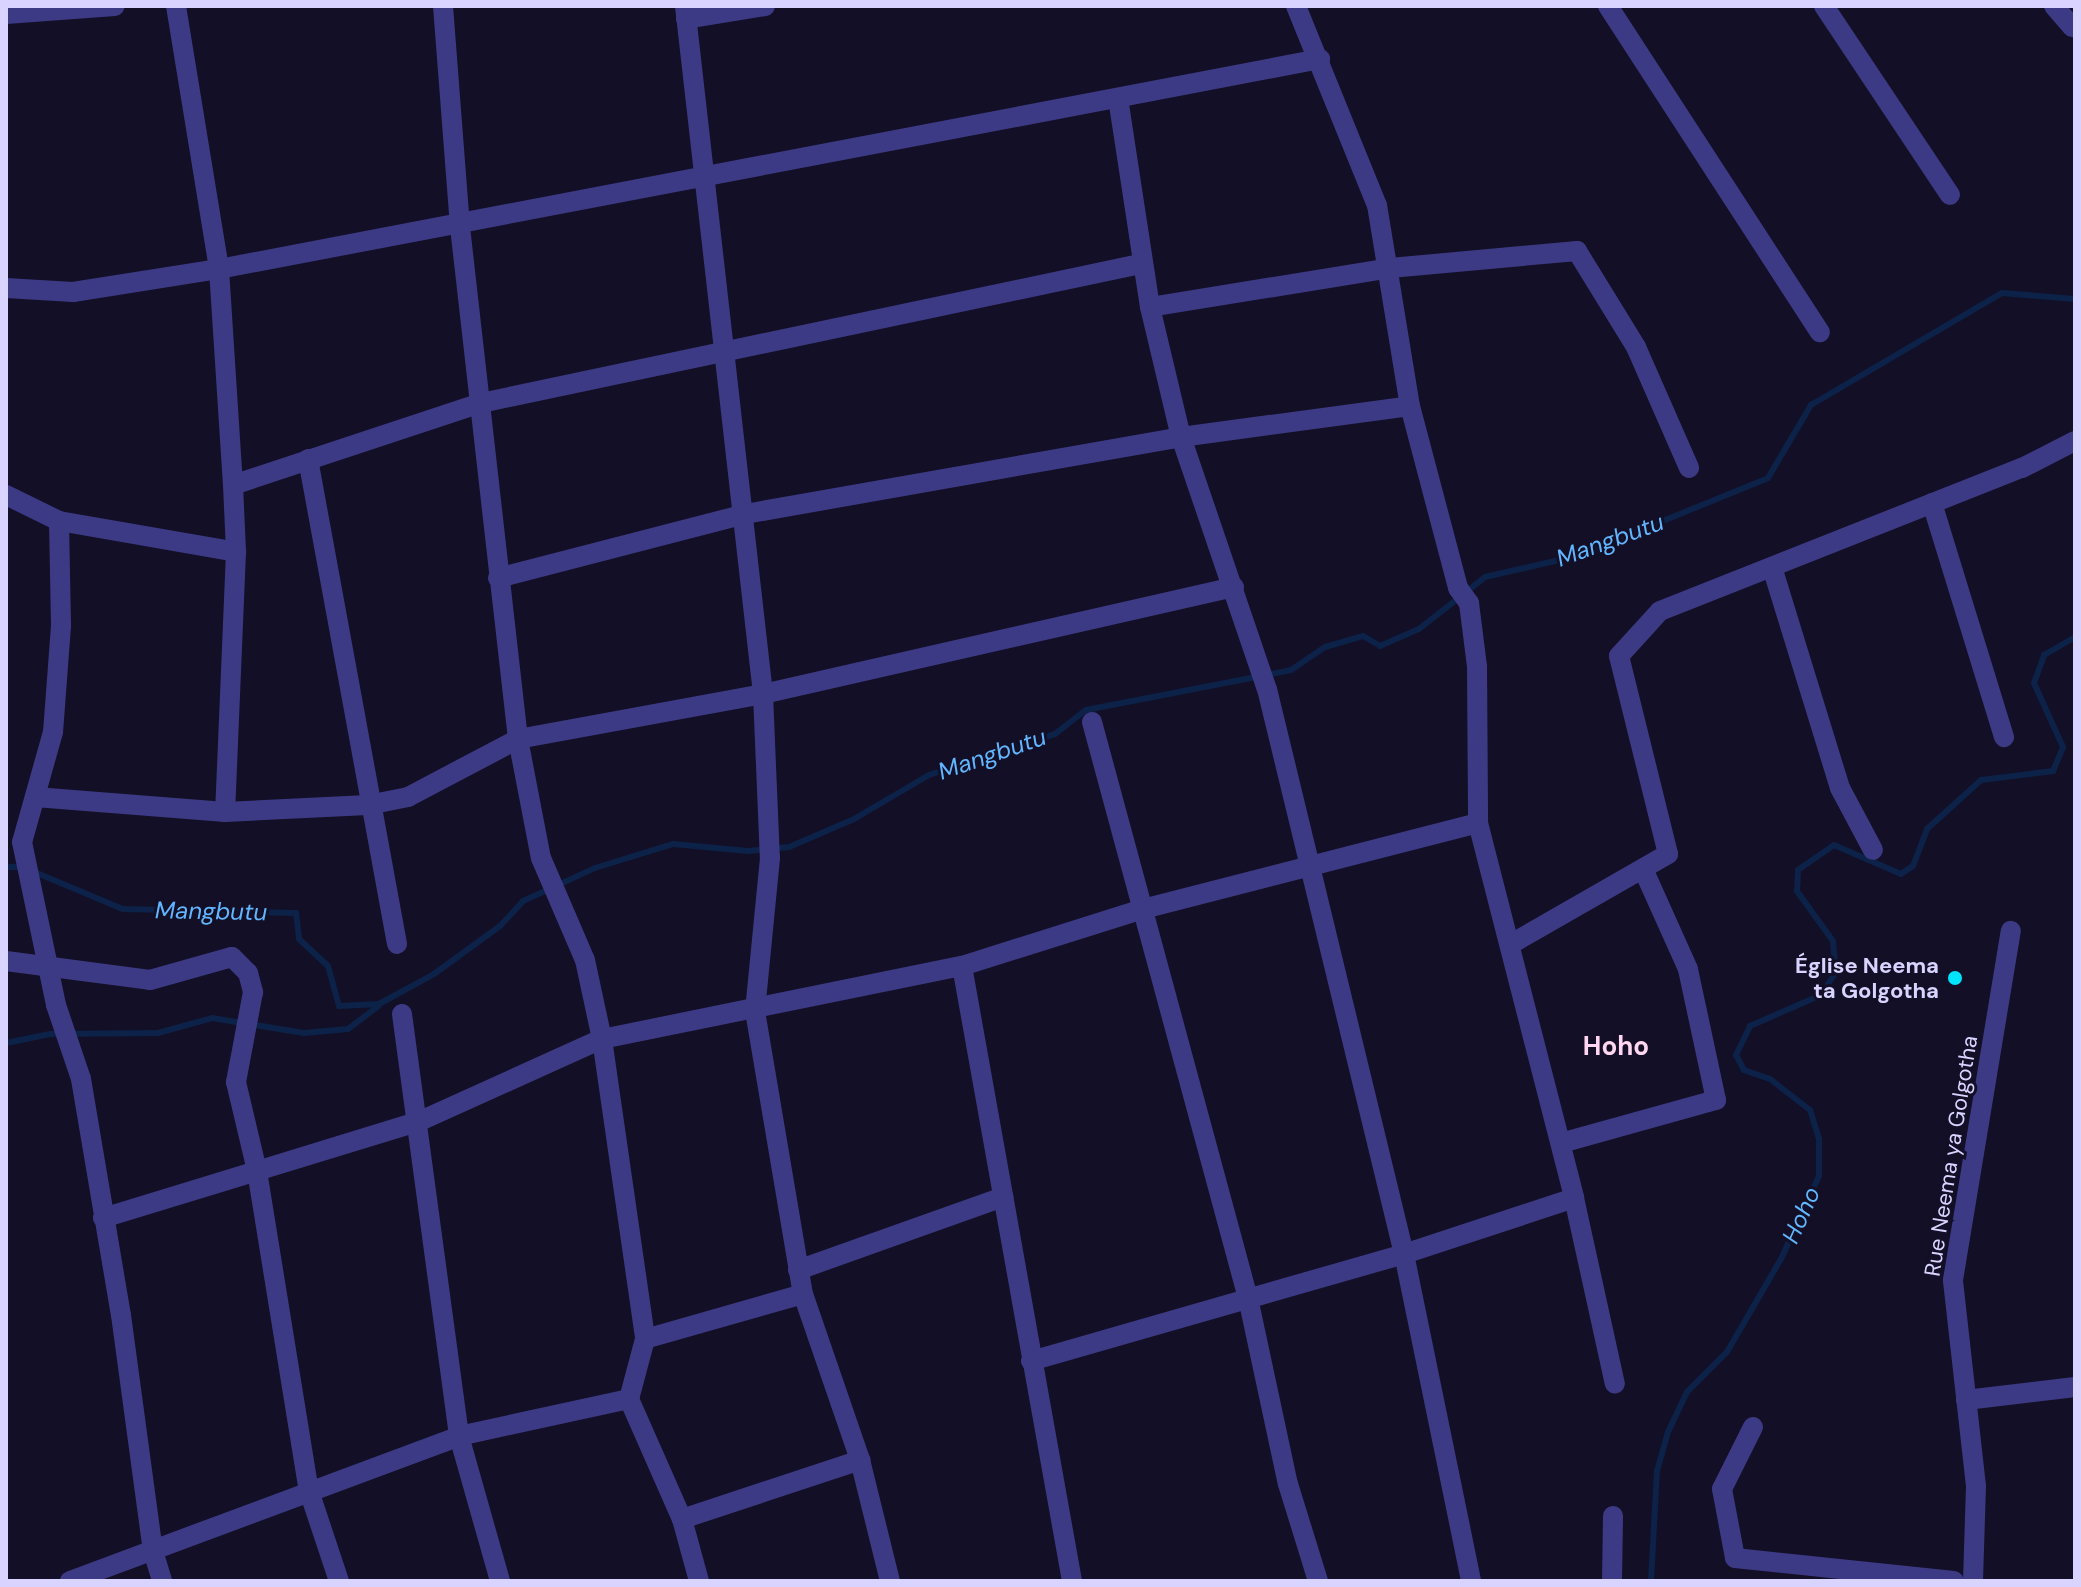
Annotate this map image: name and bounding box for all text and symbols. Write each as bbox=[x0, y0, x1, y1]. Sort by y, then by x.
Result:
water label: Mangbutu bbox=[1552, 507, 1668, 573]
water label: Mangbutu bbox=[934, 722, 1050, 786]
water label: Mangbutu bbox=[155, 896, 267, 926]
place label: Église Neema ta Golgotha bbox=[1795, 952, 1939, 1004]
marker: Église Neema ta Golgotha bbox=[1946, 969, 1964, 987]
district label: Hoho bbox=[1583, 1031, 1649, 1063]
street label: Rue Neema ya Golgotha bbox=[1919, 1034, 1983, 1278]
water label: Hoho bbox=[1776, 1182, 1826, 1248]

